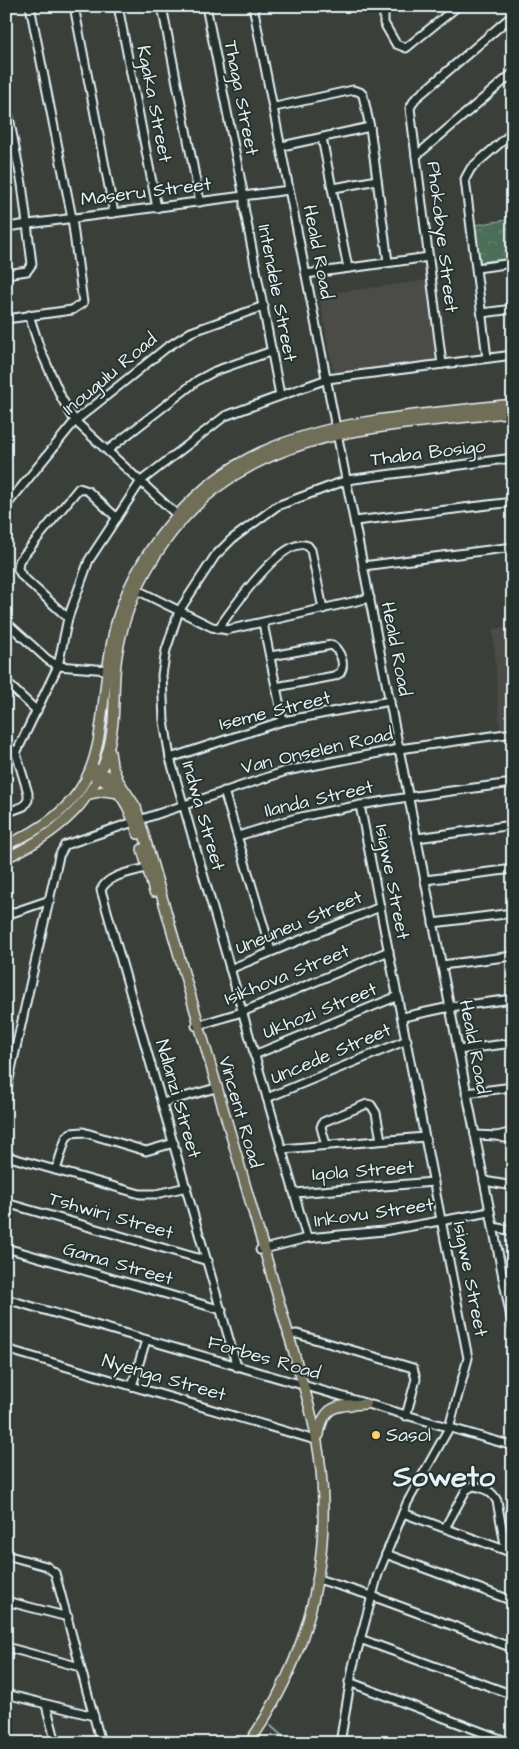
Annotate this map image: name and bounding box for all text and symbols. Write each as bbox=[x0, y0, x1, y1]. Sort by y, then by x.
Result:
street label: Thaga Street bbox=[216, 38, 265, 158]
street label: Kgaka Street bbox=[128, 43, 179, 165]
street label: Phokobye Street bbox=[418, 160, 465, 315]
street label: Maseru Street bbox=[79, 171, 213, 213]
street label: Heald Road bbox=[296, 203, 340, 302]
street label: Intendele Street bbox=[250, 222, 304, 364]
street label: Inougulu Road bbox=[57, 326, 164, 422]
street label: Thaba Bosigo bbox=[369, 432, 488, 474]
street label: Heald Road bbox=[374, 600, 418, 699]
street label: Iseme Street bbox=[216, 684, 334, 738]
street label: Van Onselen Road bbox=[239, 720, 396, 782]
street label: Indwa Street bbox=[174, 758, 232, 875]
street label: Ilanda Street bbox=[262, 773, 376, 825]
street label: Isigwe Street bbox=[367, 822, 416, 942]
street label: Uneuneu Street bbox=[231, 884, 367, 962]
street label: Isikhova Street bbox=[220, 937, 354, 1012]
street label: Ukhozi Street bbox=[259, 976, 381, 1046]
street label: Heald Road bbox=[452, 998, 496, 1097]
street label: Uncede Street bbox=[266, 1016, 396, 1092]
street label: Ndlanzi Street bbox=[148, 1036, 208, 1162]
street label: Vincent Road bbox=[211, 1053, 269, 1171]
street label: Iqola Street bbox=[311, 1154, 415, 1188]
street label: Tshwiri Street bbox=[45, 1185, 177, 1247]
street label: Inkovu Street bbox=[312, 1191, 436, 1235]
street label: Isigwe Street bbox=[445, 1219, 494, 1339]
street label: Gama Street bbox=[60, 1235, 177, 1293]
street label: Forbes Road bbox=[204, 1329, 324, 1387]
street label: Nyenga Street bbox=[99, 1347, 229, 1410]
place label: Sasol bbox=[386, 1422, 431, 1449]
marker: Sasol bbox=[370, 1429, 382, 1441]
district label: Soweto bbox=[392, 1457, 496, 1498]

